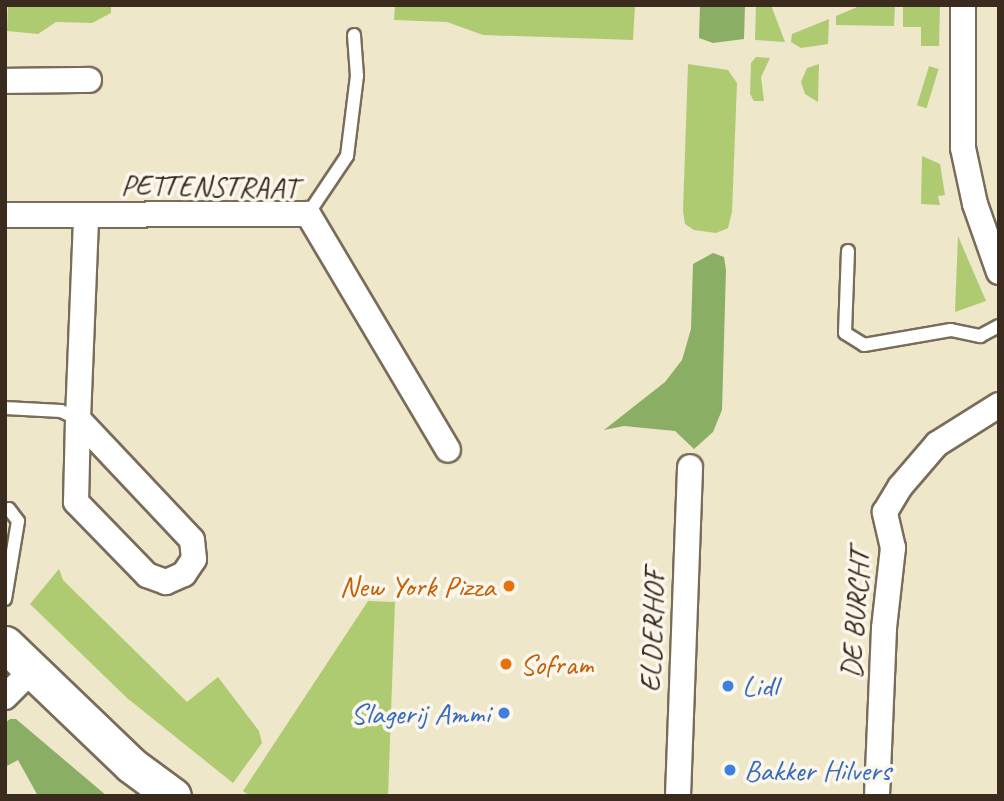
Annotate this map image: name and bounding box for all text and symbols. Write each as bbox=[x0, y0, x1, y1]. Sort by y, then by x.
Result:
street label: PETTENSTRAAT bbox=[121, 166, 297, 206]
street label: DE BURCHT bbox=[833, 548, 877, 680]
place label: New York Pizza bbox=[341, 568, 495, 604]
street label: ELDERHOF bbox=[632, 569, 672, 693]
marker: New York Pizza bbox=[501, 578, 517, 594]
place label: Sofram bbox=[520, 646, 593, 682]
marker: Sofram bbox=[498, 656, 514, 672]
place label: Lidl bbox=[742, 668, 778, 704]
marker: Lidl bbox=[720, 678, 736, 694]
place label: Slagerij Ammi bbox=[351, 695, 490, 731]
marker: Slagerij Ammi bbox=[496, 705, 512, 721]
place label: Bakker Hilvers bbox=[744, 752, 891, 788]
marker: Bakker Hilvers bbox=[722, 762, 738, 778]

